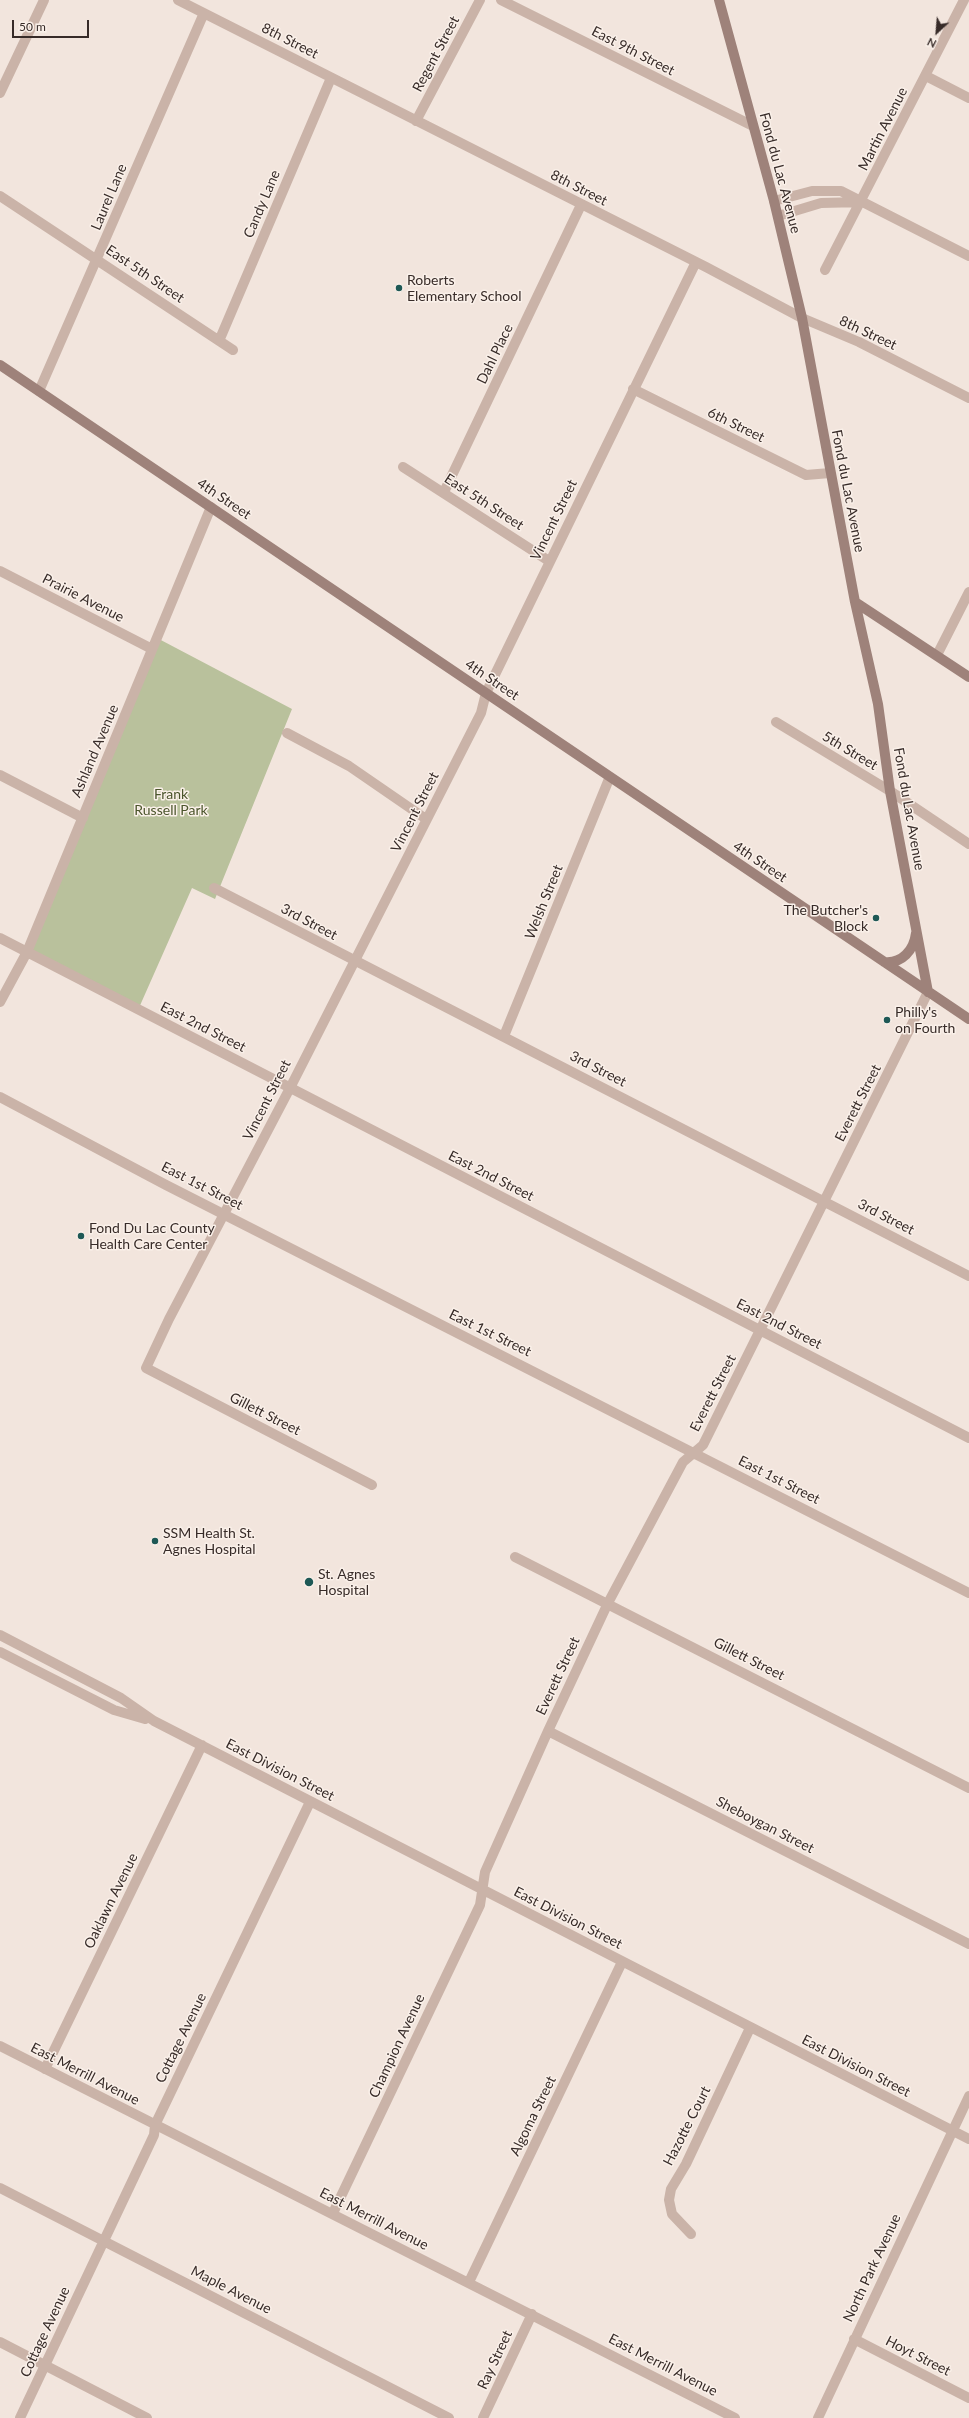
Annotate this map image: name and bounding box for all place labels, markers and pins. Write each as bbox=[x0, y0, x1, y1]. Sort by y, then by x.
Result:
place label: Roberts Elementary School bbox=[407, 272, 521, 304]
marker: Roberts Elementary School bbox=[394, 283, 404, 293]
place label: The Butcher's Block bbox=[784, 902, 868, 934]
marker: The Butcher's Block bbox=[871, 913, 881, 923]
place label: Philly's on Fourth bbox=[895, 1004, 955, 1036]
marker: Philly's on Fourth bbox=[882, 1015, 892, 1025]
place label: Fond Du Lac County Health Care Center bbox=[89, 1220, 215, 1252]
marker: Fond Du Lac County Health Care Center bbox=[76, 1231, 86, 1241]
place label: SSM Health St. Agnes Hospital bbox=[163, 1525, 256, 1558]
marker: SSM Health St. Agnes Hospital bbox=[150, 1536, 160, 1546]
place label: St. Agnes Hospital bbox=[318, 1566, 375, 1598]
marker: St. Agnes Hospital bbox=[303, 1576, 315, 1588]

